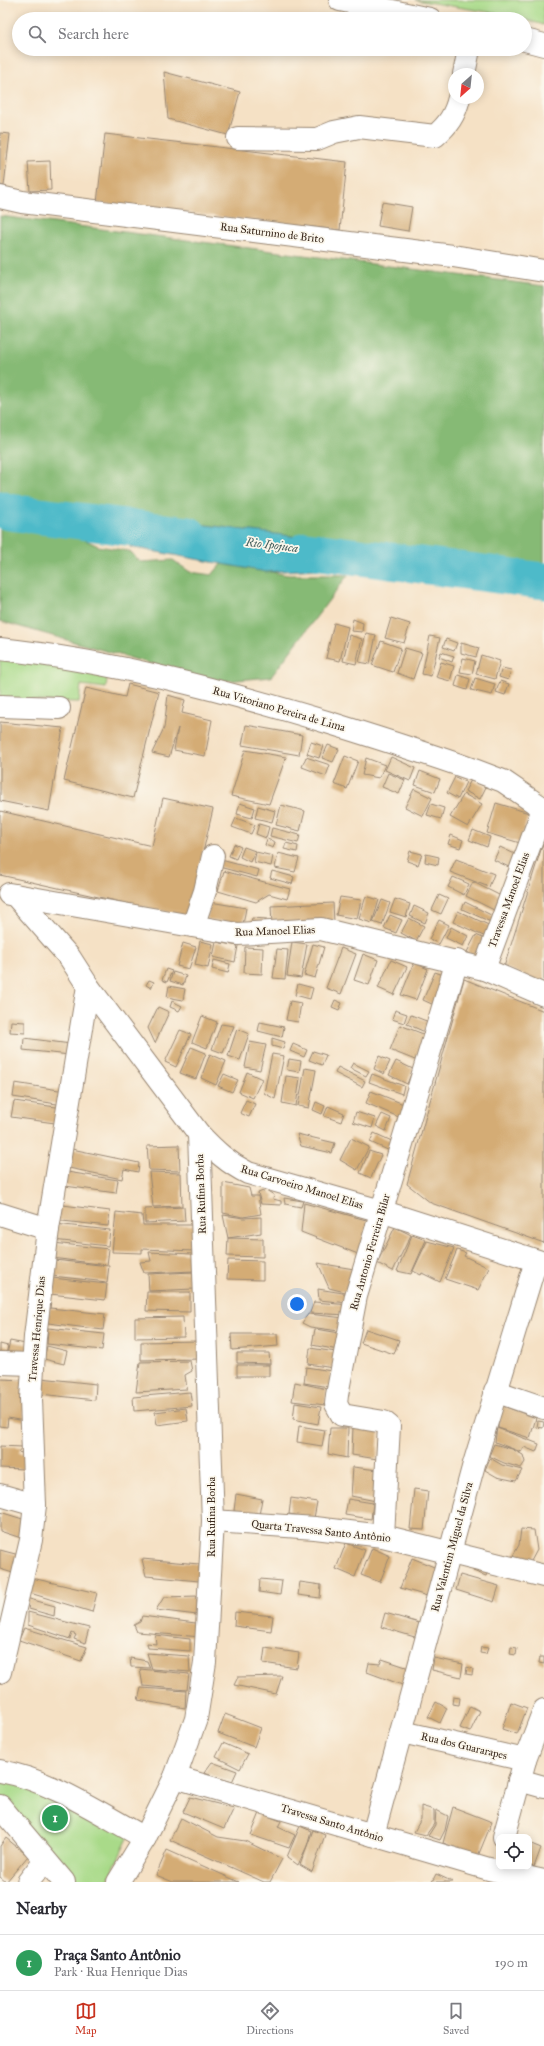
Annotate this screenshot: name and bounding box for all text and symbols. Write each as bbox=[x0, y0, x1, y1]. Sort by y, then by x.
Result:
search box bbox=[12, 12, 532, 56]
icon: search bbox=[26, 23, 48, 45]
text: Search here bbox=[58, 25, 129, 43]
north arrow bbox=[448, 68, 484, 104]
street label: Rua Saturnino de Brito bbox=[219, 220, 325, 246]
water label: Rio Ipojuca bbox=[244, 535, 299, 556]
street label: Rua Vitoriano Pereira de Lima bbox=[211, 684, 347, 734]
street label: Travessa Manoel Elias bbox=[486, 850, 532, 950]
street label: Rua Manoel Elias bbox=[235, 923, 315, 939]
street label: Rua Rufina Borba bbox=[193, 1153, 209, 1234]
street label: Rua Carvoeiro Manoel Elias bbox=[239, 1162, 365, 1212]
street label: Rua Antonio Ferreira Bilar bbox=[347, 1191, 393, 1312]
street label: Travessa Henrique Dias bbox=[26, 1276, 49, 1383]
your location bbox=[287, 1294, 307, 1314]
street label: Rua Rufina Borba bbox=[205, 1476, 218, 1557]
street label: Rua Valentim Miguel da Silva bbox=[428, 1480, 476, 1613]
street label: Quarta Travessa Santo Antônio bbox=[251, 1517, 392, 1545]
street label: Rua dos Guararapes bbox=[420, 1730, 508, 1762]
street label: Travessa Santo Antônio bbox=[279, 1801, 385, 1845]
pin: 1 bbox=[42, 1803, 68, 1833]
map controls bbox=[496, 1834, 532, 1870]
button: locate bbox=[496, 1834, 532, 1870]
text: Nearby bbox=[16, 1898, 67, 1919]
text: Praça Santo Antônio bbox=[54, 1946, 181, 1964]
text: 1 bbox=[26, 1955, 32, 1971]
text: 190 m bbox=[495, 1955, 528, 1971]
text: Park · Rua Henrique Dias bbox=[54, 1964, 188, 1980]
tab: Map bbox=[75, 2000, 97, 2037]
tab: Directions bbox=[246, 2000, 294, 2037]
tab: Saved bbox=[443, 2000, 469, 2037]

